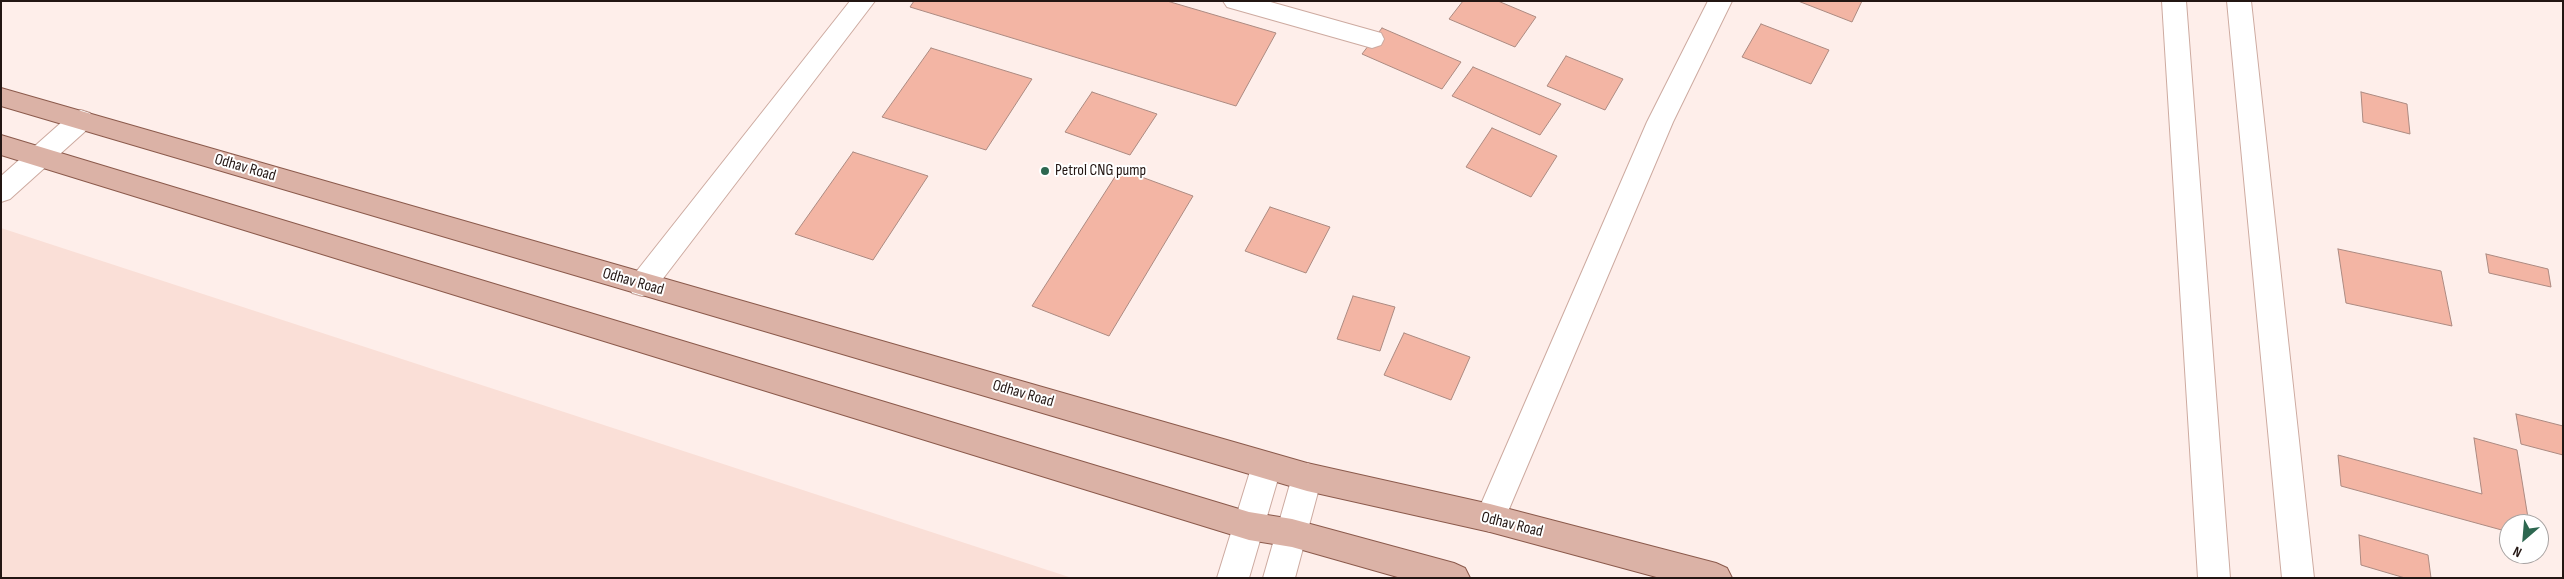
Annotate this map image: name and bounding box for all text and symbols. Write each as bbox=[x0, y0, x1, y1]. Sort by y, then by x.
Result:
street label: Odhav Road bbox=[212, 150, 278, 186]
place label: Petrol CNG pump bbox=[1055, 161, 1146, 181]
marker: Petrol CNG pump bbox=[1039, 165, 1051, 177]
street label: Odhav Road bbox=[600, 264, 666, 300]
street label: Odhav Road bbox=[990, 376, 1056, 412]
street label: Odhav Road bbox=[1479, 508, 1545, 542]
north arrow bbox=[2499, 514, 2549, 564]
text: N bbox=[2510, 543, 2525, 561]

